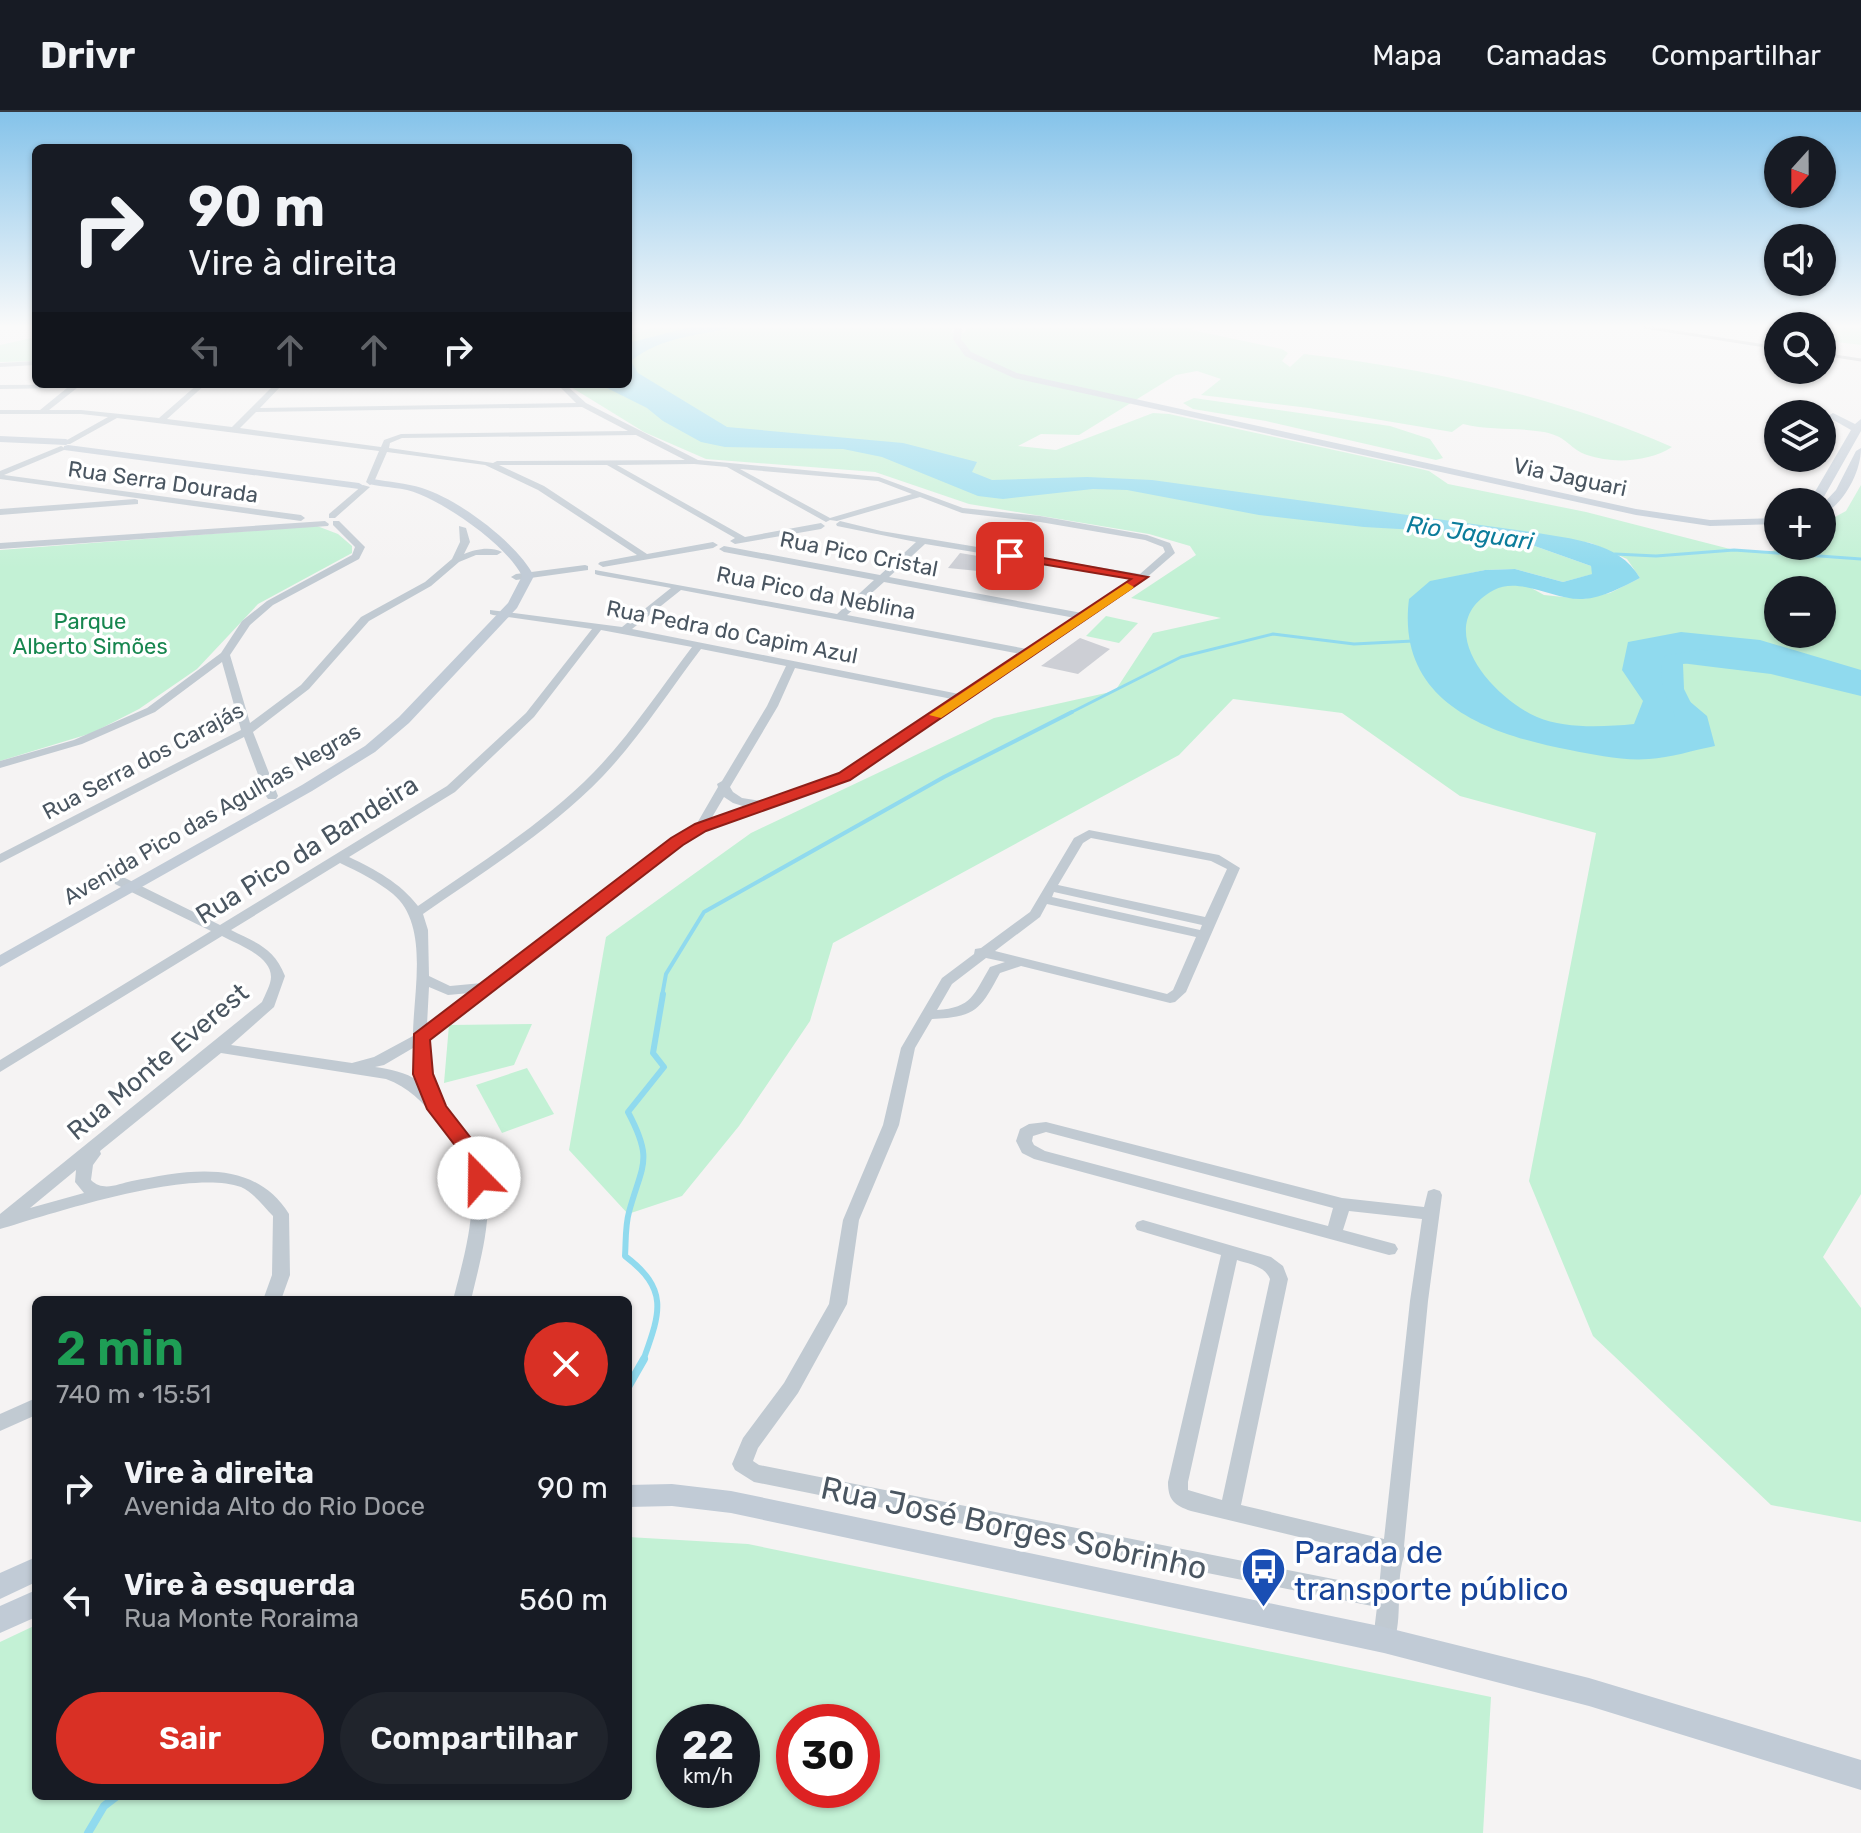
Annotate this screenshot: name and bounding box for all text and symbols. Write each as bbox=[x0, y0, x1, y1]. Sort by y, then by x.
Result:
text: Drivr bbox=[40, 32, 135, 78]
text: Mapa bbox=[1372, 39, 1442, 72]
text: Camadas bbox=[1486, 39, 1607, 72]
text: Compartilhar bbox=[1651, 39, 1821, 72]
north arrow bbox=[1764, 136, 1836, 208]
map controls bbox=[1764, 136, 1836, 648]
text: 90 m bbox=[188, 174, 325, 240]
icon: right bbox=[56, 176, 160, 280]
button: sound bbox=[1764, 224, 1836, 296]
text: Vire à direita bbox=[188, 241, 397, 284]
button: search bbox=[1764, 312, 1836, 384]
icon: left bbox=[184, 328, 228, 372]
icon: ahead bbox=[268, 328, 312, 372]
icon: ahead bbox=[352, 328, 396, 372]
icon: right bbox=[436, 328, 480, 372]
button: layers bbox=[1764, 400, 1836, 472]
street label: Via Jaguari bbox=[1511, 452, 1629, 502]
street label: Rua Serra Dourada bbox=[66, 455, 260, 509]
button: + bbox=[1764, 488, 1836, 560]
water label: Rio Jaguari bbox=[1405, 510, 1537, 556]
pin bbox=[976, 522, 1044, 590]
street label: Rua Pico Cristal bbox=[778, 525, 940, 583]
icon: arrive bbox=[988, 534, 1032, 578]
street label: Rua Pico da Neblina bbox=[714, 560, 918, 626]
button: − bbox=[1764, 576, 1836, 648]
street label: Rua Pedra do Capim Azul bbox=[604, 594, 860, 670]
park label: Parque Alberto Simões bbox=[12, 608, 168, 660]
street label: Rua Serra dos Carajás bbox=[38, 697, 248, 825]
street label: Avenida Pico das Agulhas Negras bbox=[58, 718, 366, 910]
street label: Rua Pico da Bandeira bbox=[190, 769, 424, 931]
street label: Rua Monte Everest bbox=[61, 977, 255, 1147]
position arrow bbox=[437, 1136, 521, 1220]
text: 2 min bbox=[56, 1320, 184, 1377]
button: close bbox=[524, 1322, 608, 1406]
text: 740 m · 15:51 bbox=[56, 1379, 211, 1410]
text: Vire à direita bbox=[124, 1455, 314, 1491]
icon: right bbox=[56, 1466, 100, 1510]
street label: Rua José Borges Sobrinho bbox=[818, 1468, 1210, 1588]
text: 90 m bbox=[537, 1470, 608, 1506]
text: Avenida Alto do Rio Doce bbox=[124, 1491, 425, 1522]
place label: Parada de transporte público bbox=[1294, 1533, 1569, 1608]
bus stop icon: Parada de transporte público bbox=[1239, 1546, 1287, 1609]
text: Vire à esquerda bbox=[124, 1567, 355, 1603]
icon: left bbox=[56, 1578, 100, 1622]
text: 560 m bbox=[519, 1582, 608, 1618]
text: Rua Monte Roraima bbox=[124, 1603, 359, 1634]
button: Sair bbox=[56, 1692, 324, 1784]
button: Compartilhar bbox=[340, 1692, 608, 1784]
speed limit sign: 30 bbox=[776, 1704, 880, 1808]
text: 22 bbox=[682, 1722, 734, 1769]
text: km/h bbox=[683, 1764, 733, 1788]

